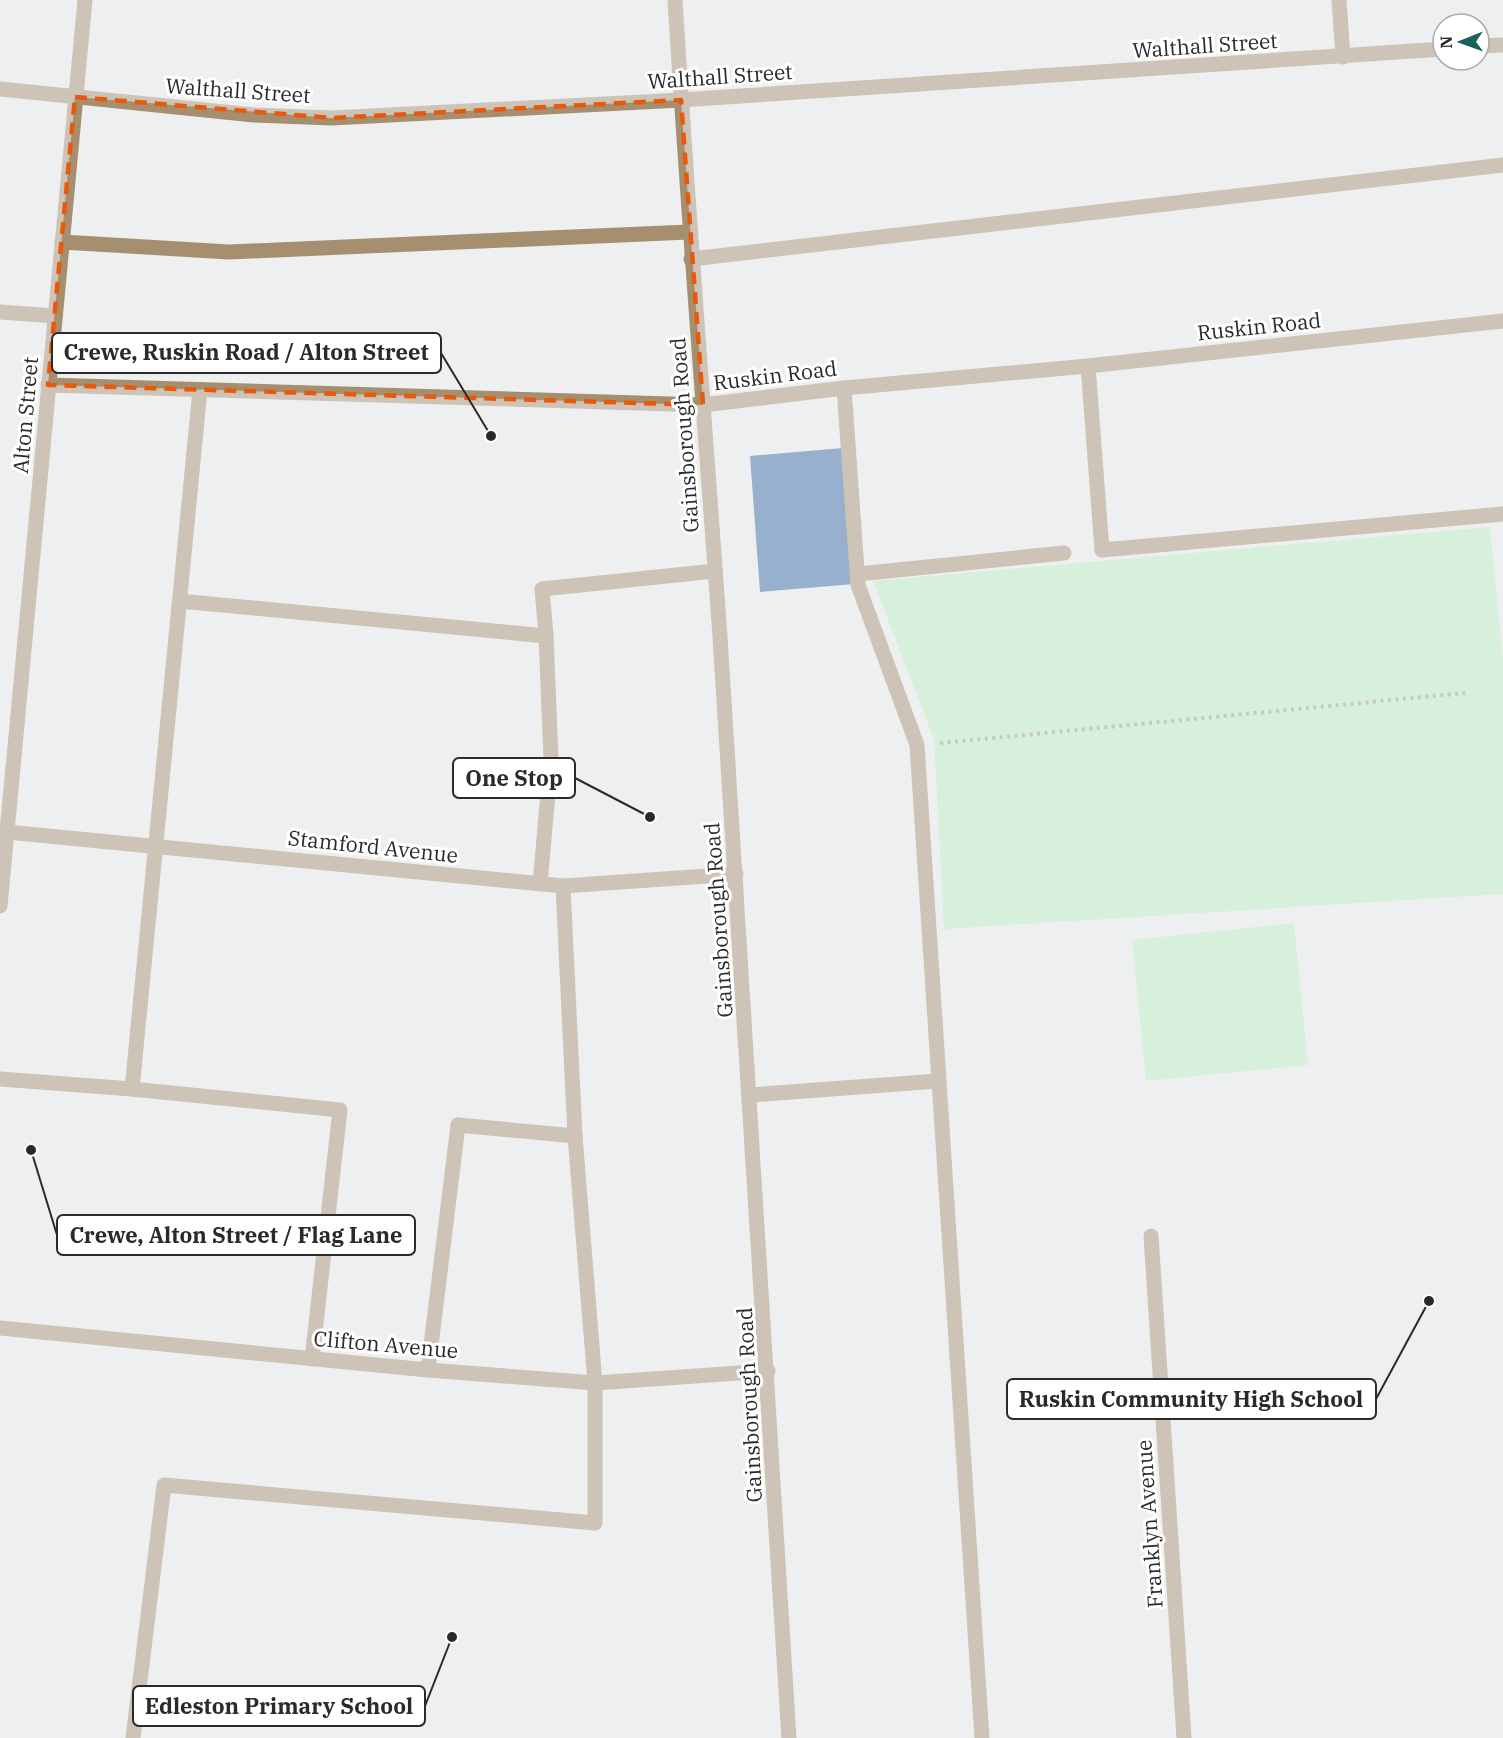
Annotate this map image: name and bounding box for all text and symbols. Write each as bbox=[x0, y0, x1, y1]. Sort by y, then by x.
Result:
north arrow bbox=[1431, 12, 1491, 72]
street label: Walthall Street bbox=[1132, 26, 1278, 64]
text: N bbox=[1436, 36, 1456, 49]
street label: Walthall Street bbox=[647, 57, 793, 95]
street label: Walthall Street bbox=[165, 71, 311, 109]
street label: Ruskin Road bbox=[1196, 306, 1323, 346]
callout: Crewe, Ruskin Road / Alton Street bbox=[52, 333, 441, 373]
street label: Gainsborough Road bbox=[663, 336, 705, 533]
text: Crewe, Ruskin Road / Alton Street bbox=[63, 337, 429, 366]
street label: Ruskin Road bbox=[712, 353, 839, 396]
street label: Alton Street bbox=[6, 355, 44, 475]
callout: One Stop bbox=[453, 758, 575, 798]
text: One Stop bbox=[465, 763, 563, 792]
street label: Gainsborough Road bbox=[697, 821, 739, 1018]
street label: Stamford Avenue bbox=[287, 823, 459, 869]
callout: Crewe, Alton Street / Flag Lane bbox=[57, 1215, 415, 1255]
text: Crewe, Alton Street / Flag Lane bbox=[69, 1220, 403, 1249]
street label: Gainsborough Road bbox=[730, 1307, 768, 1503]
street label: Clifton Avenue bbox=[313, 1324, 459, 1364]
callout: Ruskin Community High School bbox=[1007, 1379, 1376, 1419]
text: Ruskin Community High School bbox=[1019, 1384, 1363, 1413]
street label: Franklyn Avenue bbox=[1129, 1439, 1169, 1609]
callout: Edleston Primary School bbox=[133, 1686, 425, 1726]
text: Edleston Primary School bbox=[145, 1691, 413, 1720]

